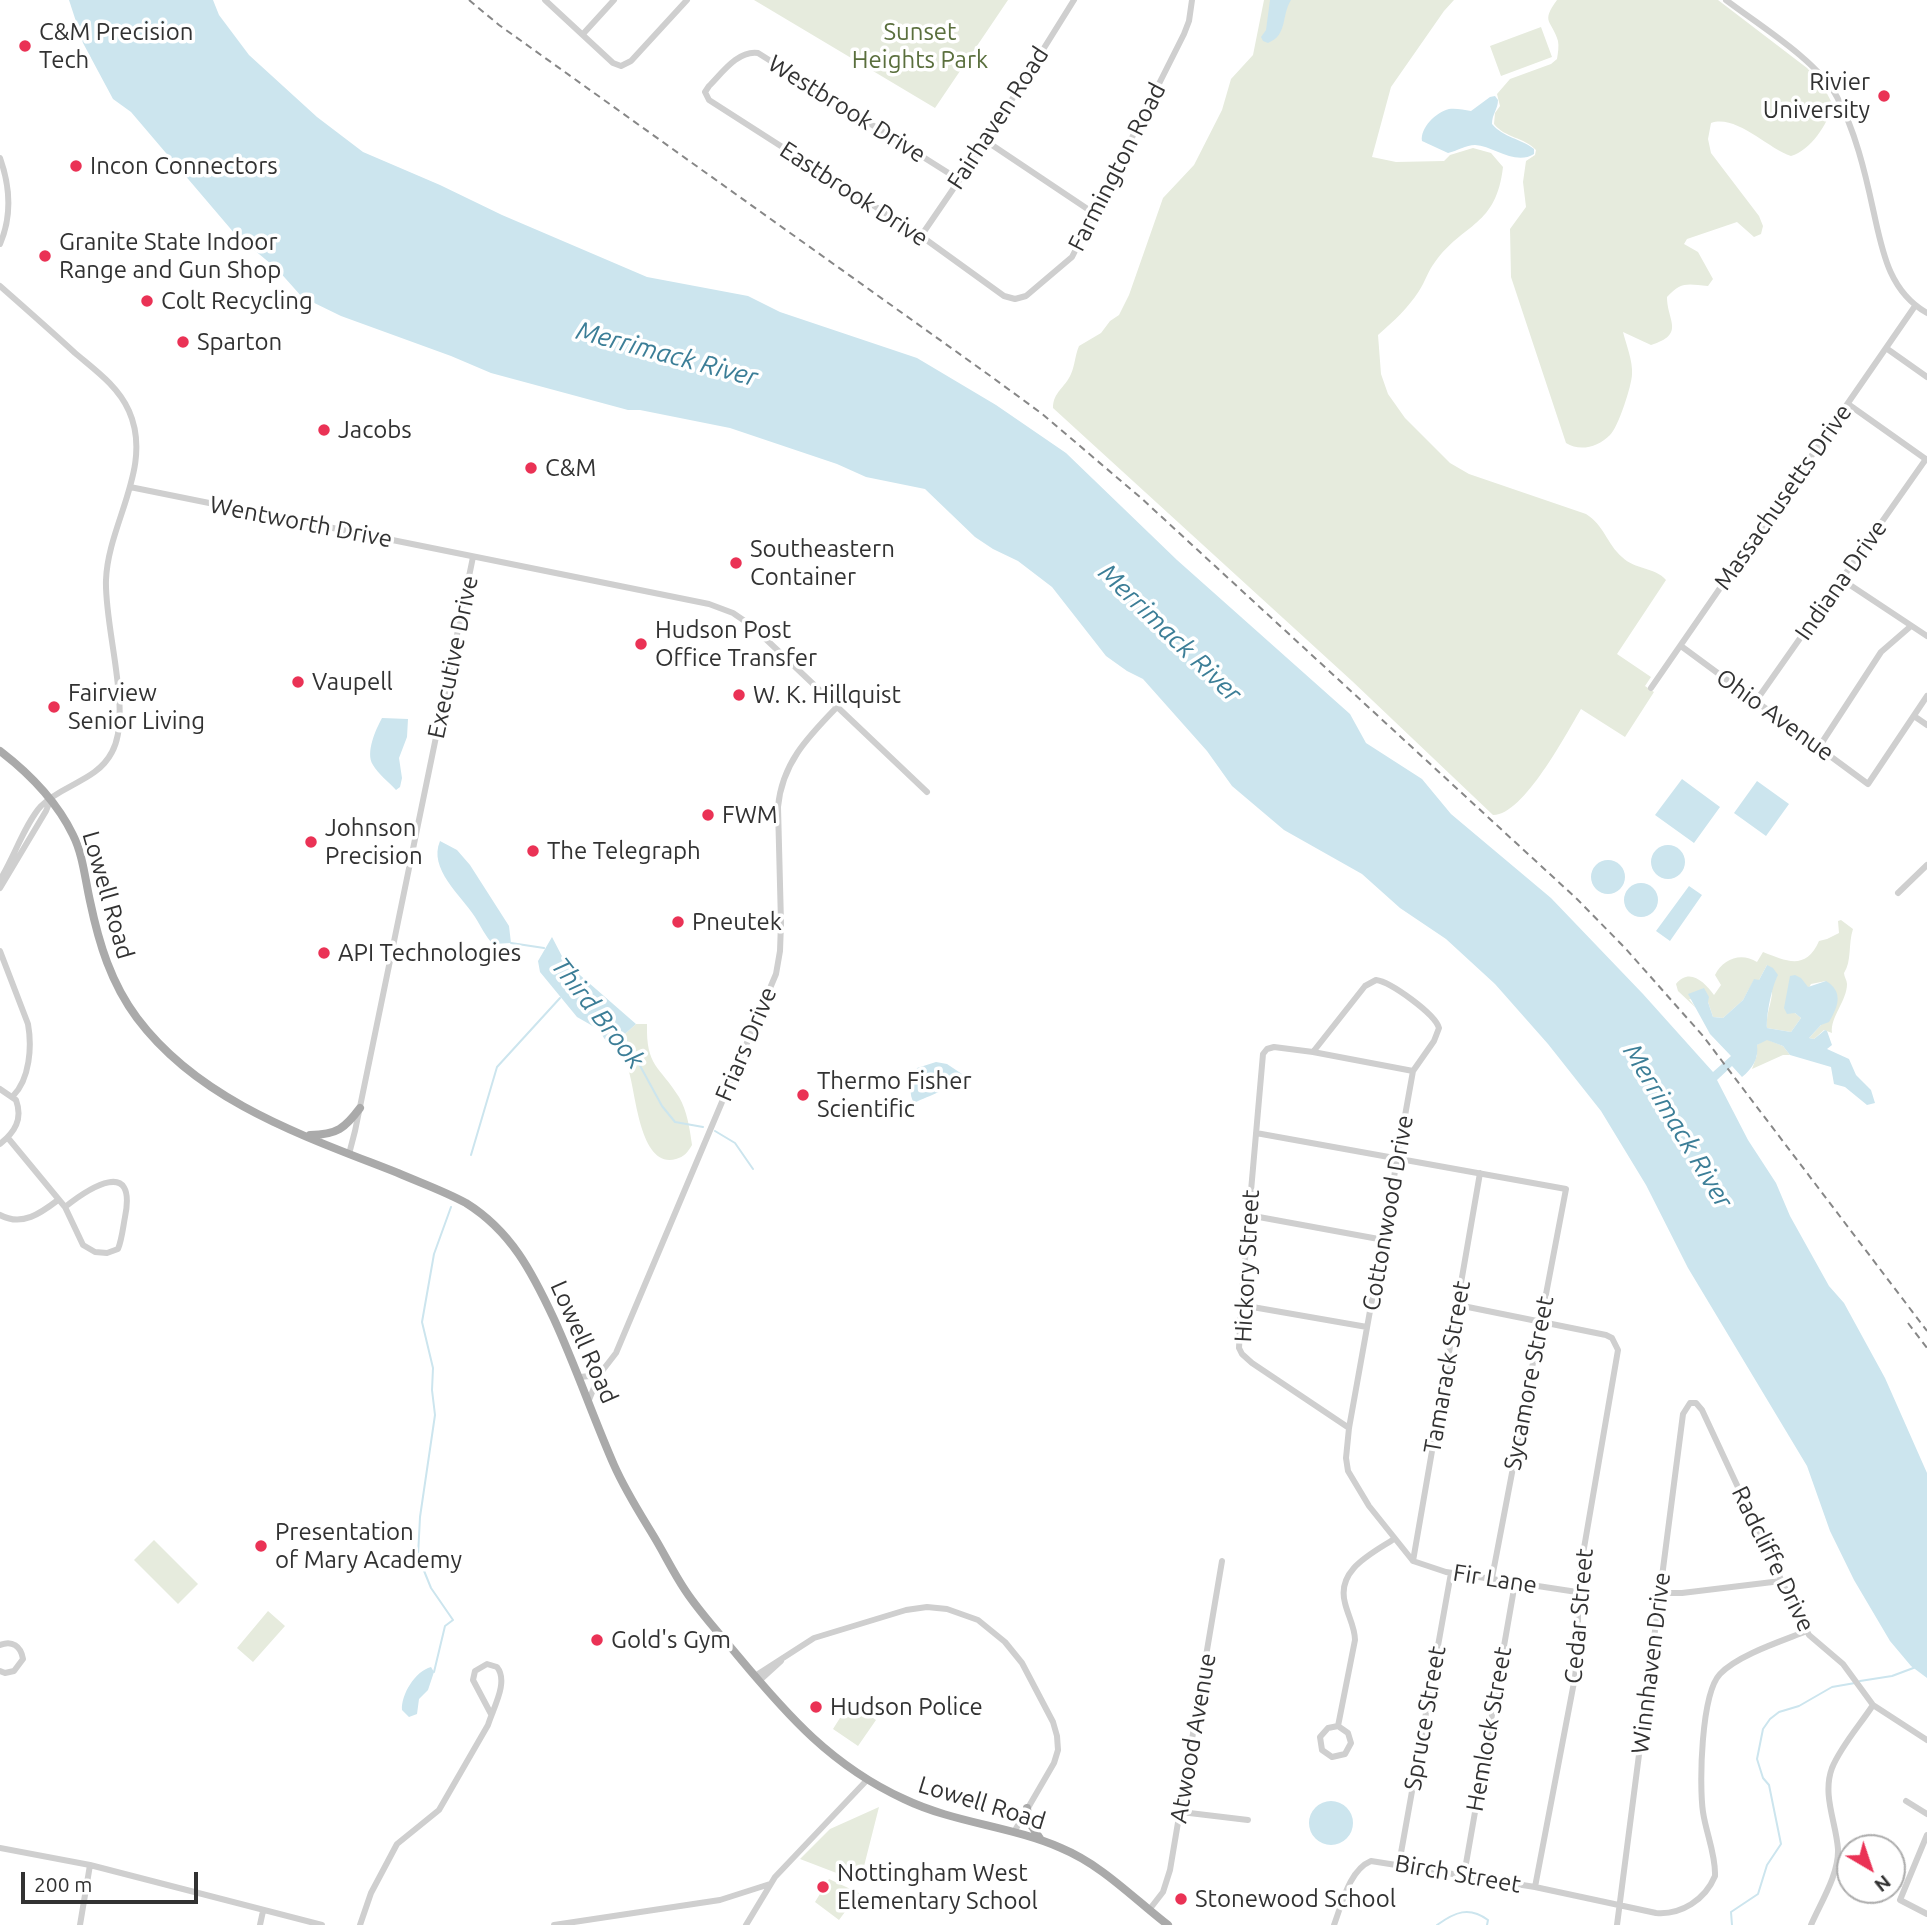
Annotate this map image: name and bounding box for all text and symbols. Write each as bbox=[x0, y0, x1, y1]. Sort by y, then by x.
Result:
place label: C&M Precision Tech bbox=[39, 18, 193, 74]
park label: Sunset Heights Park bbox=[852, 18, 988, 74]
marker: C&M Precision Tech bbox=[17, 38, 33, 54]
street label: Fairhaven Road bbox=[941, 41, 1055, 195]
street label: Westbrook Drive bbox=[763, 49, 931, 169]
place label: Rivier University bbox=[1763, 68, 1870, 124]
street label: Farmington Road bbox=[1062, 78, 1172, 256]
marker: Rivier University bbox=[1876, 88, 1892, 104]
street label: Eastbrook Drive bbox=[774, 135, 934, 253]
place label: Incon Connectors bbox=[90, 152, 278, 180]
marker: Incon Connectors bbox=[68, 158, 84, 174]
place label: Granite State Indoor Range and Gun Shop bbox=[59, 228, 281, 284]
marker: Granite State Indoor Range and Gun Shop bbox=[37, 248, 53, 264]
place label: Colt Recycling bbox=[161, 287, 313, 315]
marker: Colt Recycling bbox=[139, 293, 155, 309]
water label: Merrimack River bbox=[573, 315, 761, 393]
place label: Sparton bbox=[197, 328, 282, 356]
marker: Sparton bbox=[175, 334, 191, 350]
street label: Massachusetts Drive bbox=[1708, 399, 1858, 595]
place label: Jacobs bbox=[338, 416, 412, 444]
marker: Jacobs bbox=[316, 422, 332, 438]
place label: C&M bbox=[545, 454, 596, 482]
marker: C&M bbox=[523, 460, 539, 476]
street label: Wentworth Drive bbox=[207, 490, 395, 554]
street label: Indiana Drive bbox=[1789, 514, 1893, 646]
place label: Southeastern Container bbox=[750, 535, 895, 591]
marker: Southeastern Container bbox=[728, 555, 744, 571]
water label: Merrimack River bbox=[1092, 557, 1248, 709]
street label: Executive Drive bbox=[422, 573, 484, 741]
place label: Hudson Post Office Transfer bbox=[655, 616, 817, 672]
marker: Hudson Post Office Transfer bbox=[633, 636, 649, 652]
street label: Ohio Avenue bbox=[1710, 663, 1840, 767]
place label: Vaupell bbox=[312, 668, 393, 696]
marker: Vaupell bbox=[290, 674, 306, 690]
place label: Fairview Senior Living bbox=[68, 679, 205, 735]
place label: W. K. Hillquist bbox=[753, 681, 901, 709]
marker: W. K. Hillquist bbox=[731, 687, 747, 703]
marker: Fairview Senior Living bbox=[46, 699, 62, 715]
place label: FWM bbox=[722, 801, 778, 829]
marker: FWM bbox=[700, 807, 716, 823]
place label: Johnson Precision bbox=[325, 814, 423, 870]
street label: Lowell Road bbox=[76, 828, 140, 962]
marker: Johnson Precision bbox=[303, 834, 319, 850]
place label: The Telegraph bbox=[547, 837, 701, 865]
marker: The Telegraph bbox=[525, 843, 541, 859]
place label: Pneutek bbox=[692, 908, 782, 936]
marker: Pneutek bbox=[670, 914, 686, 930]
place label: API Technologies bbox=[338, 939, 521, 967]
marker: API Technologies bbox=[316, 945, 332, 961]
water label: Third Brook bbox=[545, 951, 651, 1075]
street label: Friars Drive bbox=[709, 983, 783, 1105]
water label: Merrimack River bbox=[1617, 1038, 1739, 1214]
place label: Thermo Fisher Scientific bbox=[817, 1067, 972, 1123]
marker: Thermo Fisher Scientific bbox=[795, 1087, 811, 1103]
street label: Cottonwood Drive bbox=[1357, 1113, 1419, 1313]
street label: Hickory Street bbox=[1229, 1189, 1265, 1343]
street label: Lowell Road bbox=[544, 1276, 624, 1408]
street label: Tamarack Street bbox=[1418, 1278, 1476, 1456]
street label: Sycamore Street bbox=[1498, 1293, 1560, 1473]
street label: Radcliffe Drive bbox=[1725, 1482, 1821, 1636]
place label: Presentation of Mary Academy bbox=[275, 1518, 462, 1574]
marker: Presentation of Mary Academy bbox=[253, 1538, 269, 1554]
street label: Cedar Street bbox=[1559, 1547, 1599, 1685]
street label: Fir Lane bbox=[1451, 1558, 1539, 1600]
street label: Winnhaven Drive bbox=[1626, 1571, 1676, 1755]
place label: Gold's Gym bbox=[611, 1626, 731, 1654]
marker: Gold's Gym bbox=[589, 1632, 605, 1648]
street label: Spruce Street bbox=[1398, 1643, 1452, 1793]
street label: Hemlock Street bbox=[1460, 1644, 1518, 1814]
street label: Atwood Avenue bbox=[1164, 1651, 1222, 1825]
place label: Hudson Police bbox=[830, 1693, 983, 1721]
marker: Hudson Police bbox=[808, 1699, 824, 1715]
street label: Lowell Road bbox=[915, 1770, 1049, 1836]
north arrow bbox=[1836, 1834, 1906, 1904]
street label: Birch Street bbox=[1393, 1849, 1523, 1899]
scale bar bbox=[24, 1858, 201, 1902]
place label: Nottingham West Elementary School bbox=[837, 1859, 1038, 1915]
text: N bbox=[1871, 1871, 1895, 1897]
text: 200 m bbox=[34, 1872, 92, 1896]
marker: Nottingham West Elementary School bbox=[815, 1879, 831, 1895]
place label: Stonewood School bbox=[1195, 1885, 1396, 1913]
marker: Stonewood School bbox=[1173, 1891, 1189, 1907]

